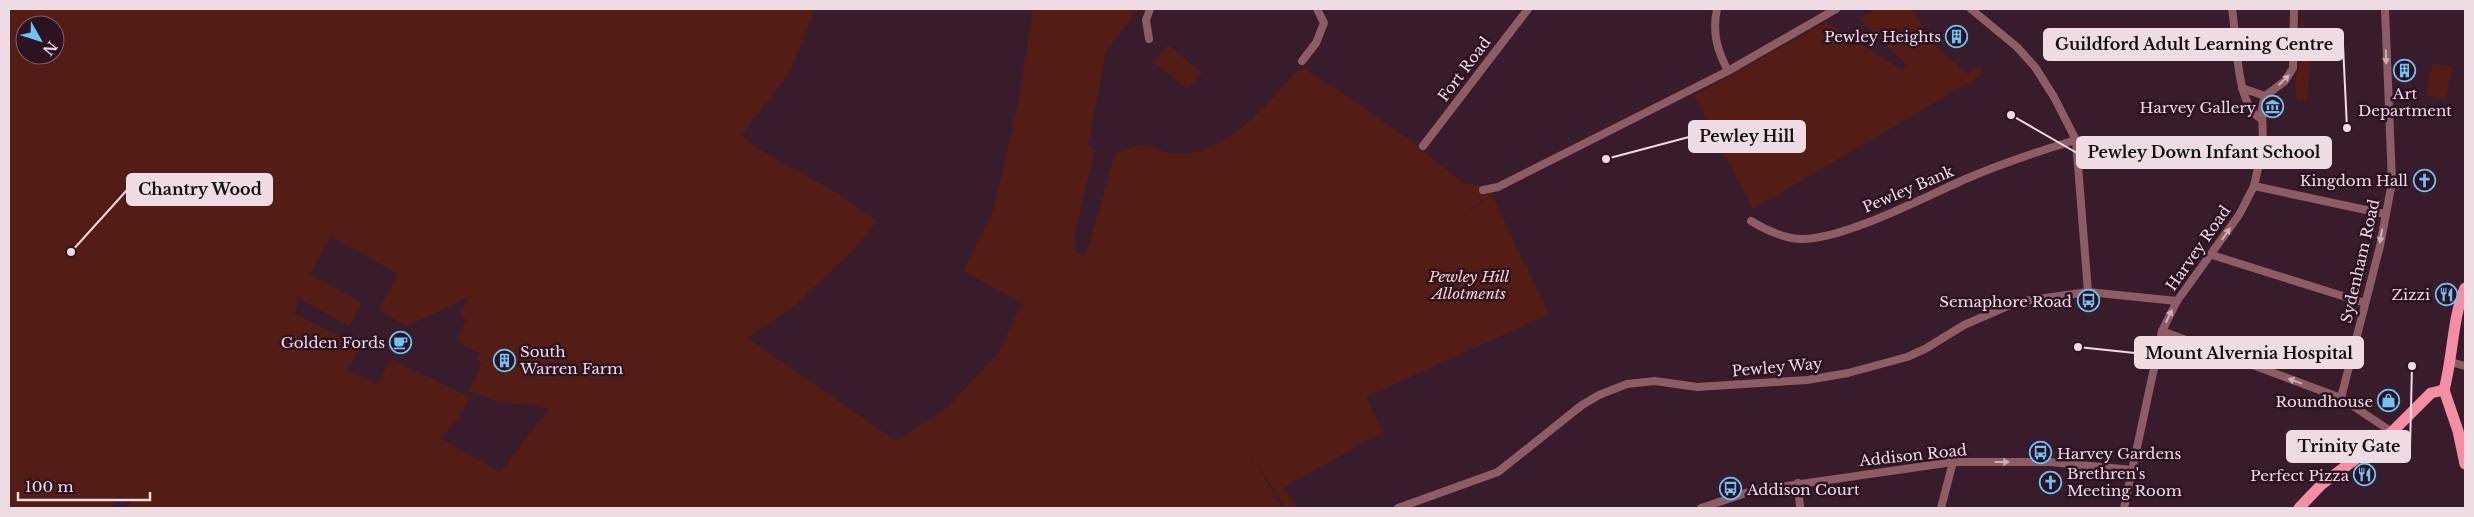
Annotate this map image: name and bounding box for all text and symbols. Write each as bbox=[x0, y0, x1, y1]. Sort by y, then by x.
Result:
north arrow bbox=[15, 15, 65, 65]
building icon: Pewley Heights bbox=[1945, 24, 1969, 48]
place label: Pewley Heights bbox=[1824, 27, 1941, 46]
callout: Guildford Adult Learning Centre bbox=[2044, 29, 2343, 60]
street label: Fort Road bbox=[1433, 33, 1495, 105]
text: Guildford Adult Learning Centre bbox=[2055, 34, 2333, 54]
text: N bbox=[39, 37, 61, 59]
one-way arrow bbox=[2382, 50, 2390, 66]
building icon: Art Department bbox=[2393, 58, 2417, 82]
one-way arrow bbox=[2278, 74, 2290, 86]
place label: Art Department bbox=[2358, 84, 2452, 120]
museum icon: Harvey Gallery bbox=[2260, 95, 2284, 119]
place label: Harvey Gallery bbox=[2140, 98, 2256, 117]
callout: Pewley Hill bbox=[1689, 121, 1805, 152]
text: Pewley Hill bbox=[1699, 126, 1795, 146]
callout: Pewley Down Infant School bbox=[2077, 137, 2331, 168]
text: Pewley Down Infant School bbox=[2088, 142, 2321, 162]
street label: Pewley Bank bbox=[1860, 161, 1957, 217]
church icon: Kingdom Hall bbox=[2412, 168, 2436, 192]
place label: Kingdom Hall bbox=[2300, 171, 2408, 190]
callout: Chantry Wood bbox=[127, 174, 272, 205]
text: Chantry Wood bbox=[138, 179, 262, 199]
street label: Sydenham Road bbox=[2336, 197, 2384, 325]
street label: Harvey Road bbox=[2162, 202, 2234, 294]
one-way arrow bbox=[2221, 227, 2231, 240]
one-way arrow bbox=[2377, 229, 2385, 245]
park label: Pewley Hill Allotments bbox=[1428, 267, 1510, 303]
restaurant icon: Zizzi bbox=[2434, 282, 2458, 306]
place label: Zizzi bbox=[2392, 285, 2430, 304]
bus stop icon: Semaphore Road bbox=[2076, 289, 2100, 313]
place label: Semaphore Road bbox=[1939, 292, 2072, 311]
one-way arrow bbox=[2165, 309, 2173, 323]
cafe icon: Golden Fords bbox=[389, 330, 413, 354]
place label: Golden Fords bbox=[281, 333, 385, 352]
callout: Mount Alvernia Hospital bbox=[2135, 337, 2363, 368]
place label: South Warren Farm bbox=[519, 342, 623, 378]
text: Mount Alvernia Hospital bbox=[2145, 343, 2353, 363]
building icon: South Warren Farm bbox=[492, 348, 516, 372]
street label: Pewley Way bbox=[1731, 354, 1824, 380]
one-way arrow bbox=[2287, 377, 2302, 385]
shop icon: Roundhouse bbox=[2377, 389, 2401, 413]
place label: Roundhouse bbox=[2275, 392, 2373, 411]
callout: Trinity Gate bbox=[2287, 431, 2410, 462]
text: Trinity Gate bbox=[2298, 436, 2400, 456]
street label: Addison Road bbox=[1857, 440, 1968, 470]
bus stop icon: Harvey Gardens bbox=[2029, 441, 2053, 465]
place label: Harvey Gardens bbox=[2057, 444, 2181, 463]
one-way arrow bbox=[1994, 458, 2010, 466]
restaurant icon: Perfect Pizza bbox=[2353, 463, 2377, 487]
place label: Brethren's Meeting Room bbox=[2067, 464, 2182, 500]
place label: Perfect Pizza bbox=[2250, 466, 2350, 485]
scale bar bbox=[18, 470, 150, 502]
church icon: Brethren's Meeting Room bbox=[2039, 470, 2063, 494]
text: 100 m bbox=[25, 477, 74, 496]
bus stop icon: Addison Court bbox=[1719, 477, 1743, 501]
place label: Addison Court bbox=[1746, 480, 1860, 499]

